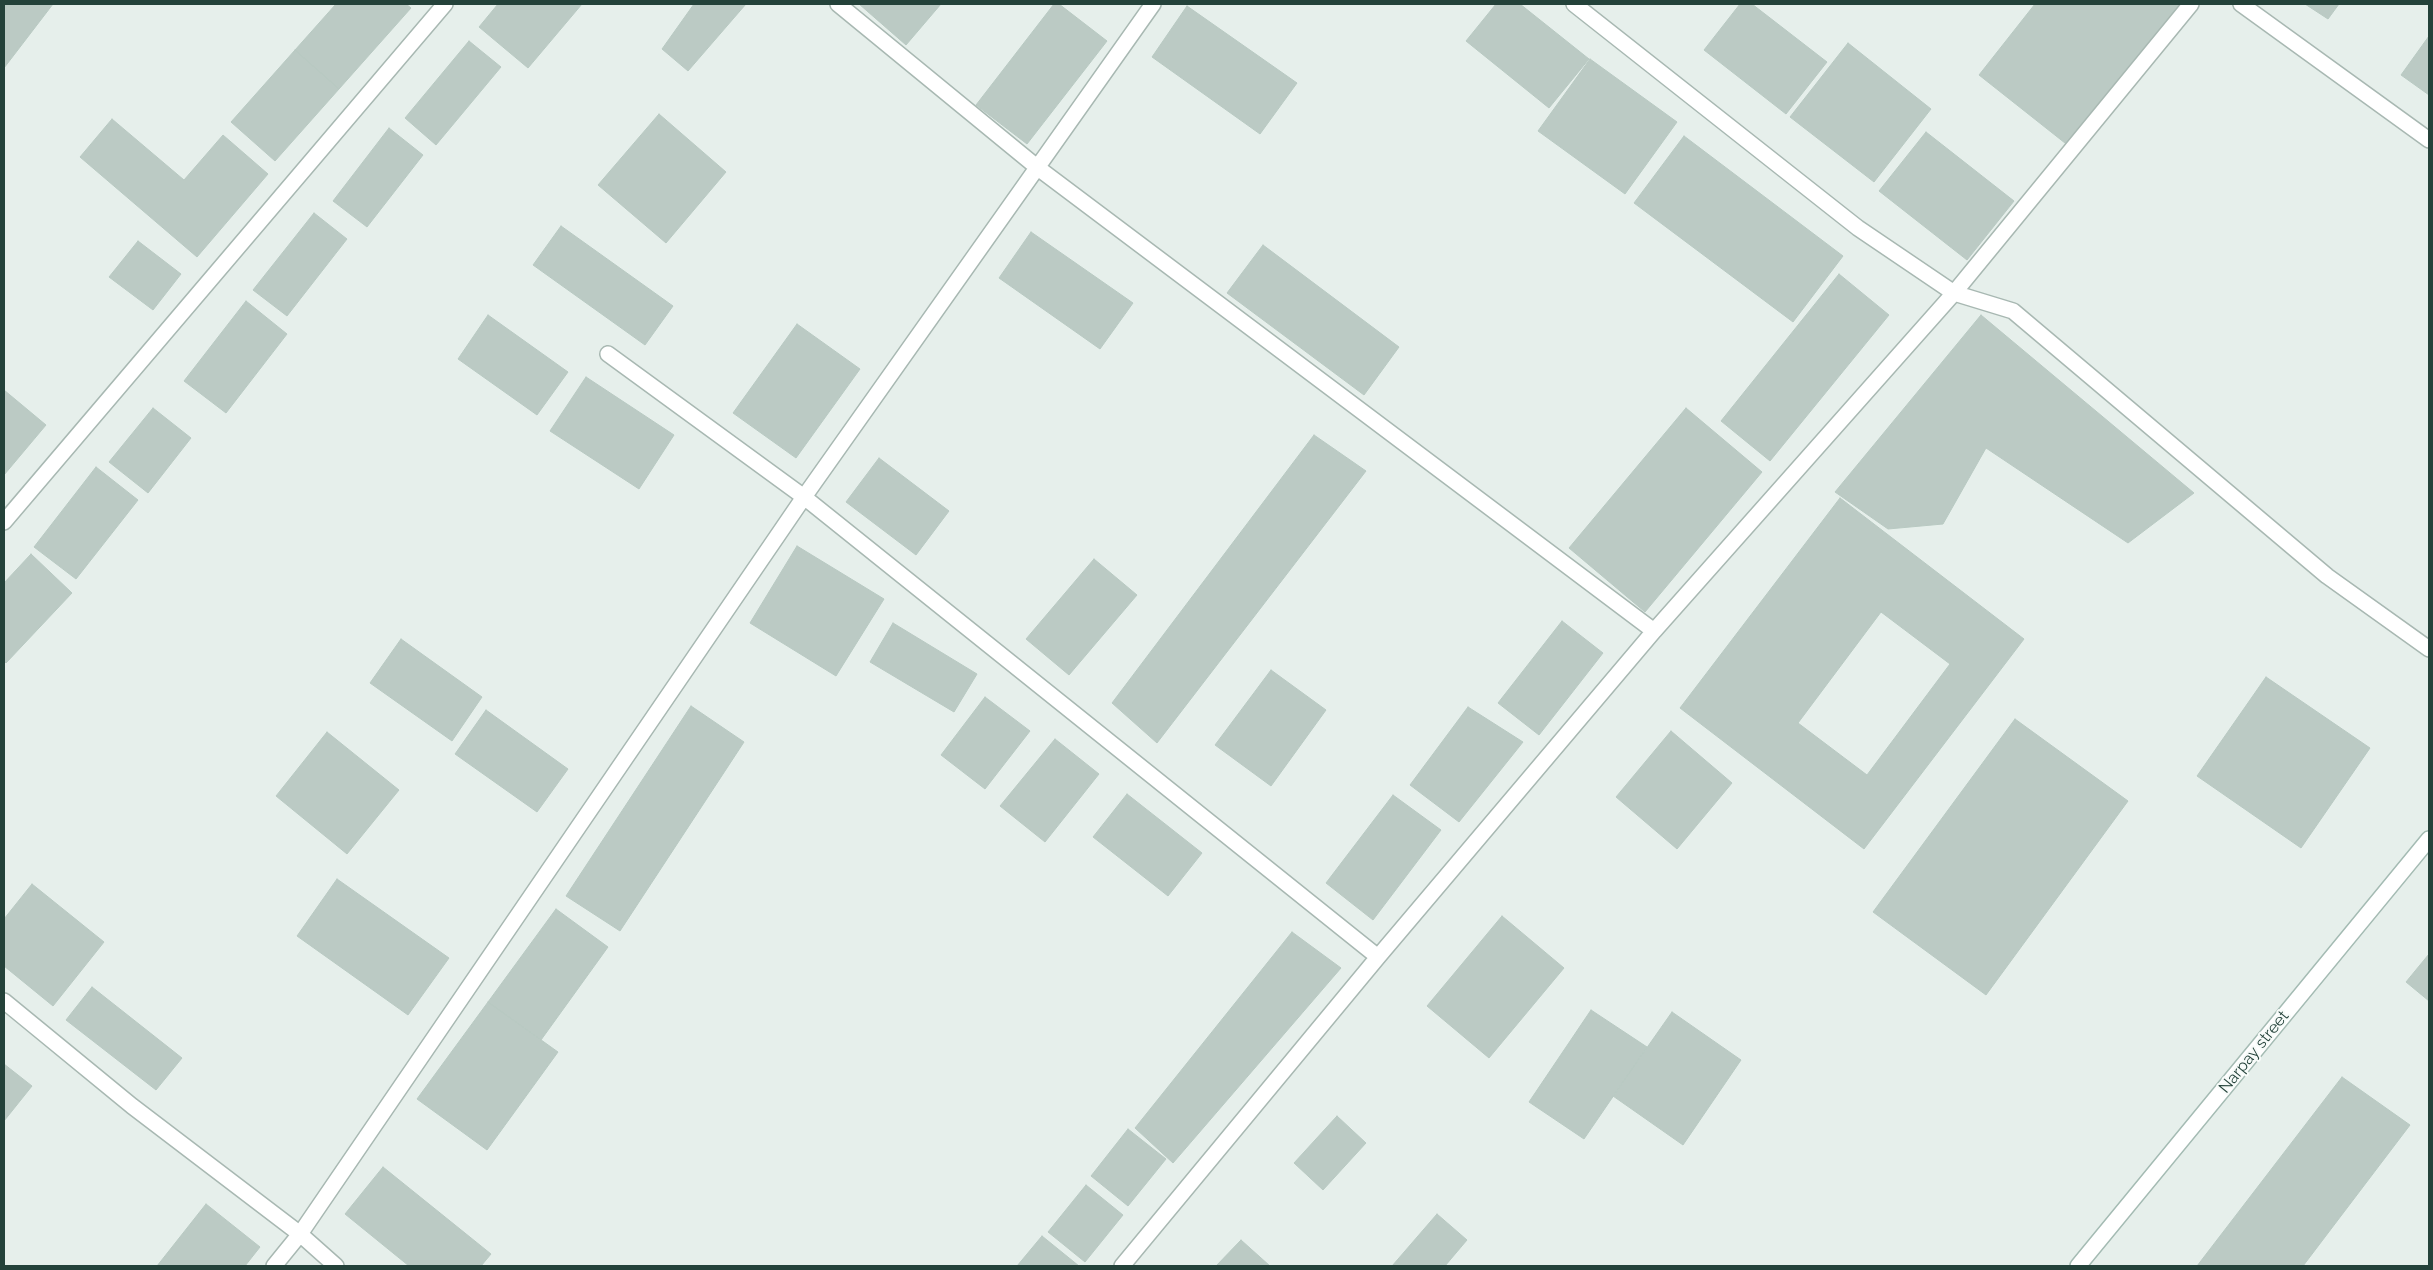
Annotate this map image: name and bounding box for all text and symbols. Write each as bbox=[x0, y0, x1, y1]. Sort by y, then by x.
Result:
street label: Narpay street bbox=[2215, 1007, 2293, 1097]

